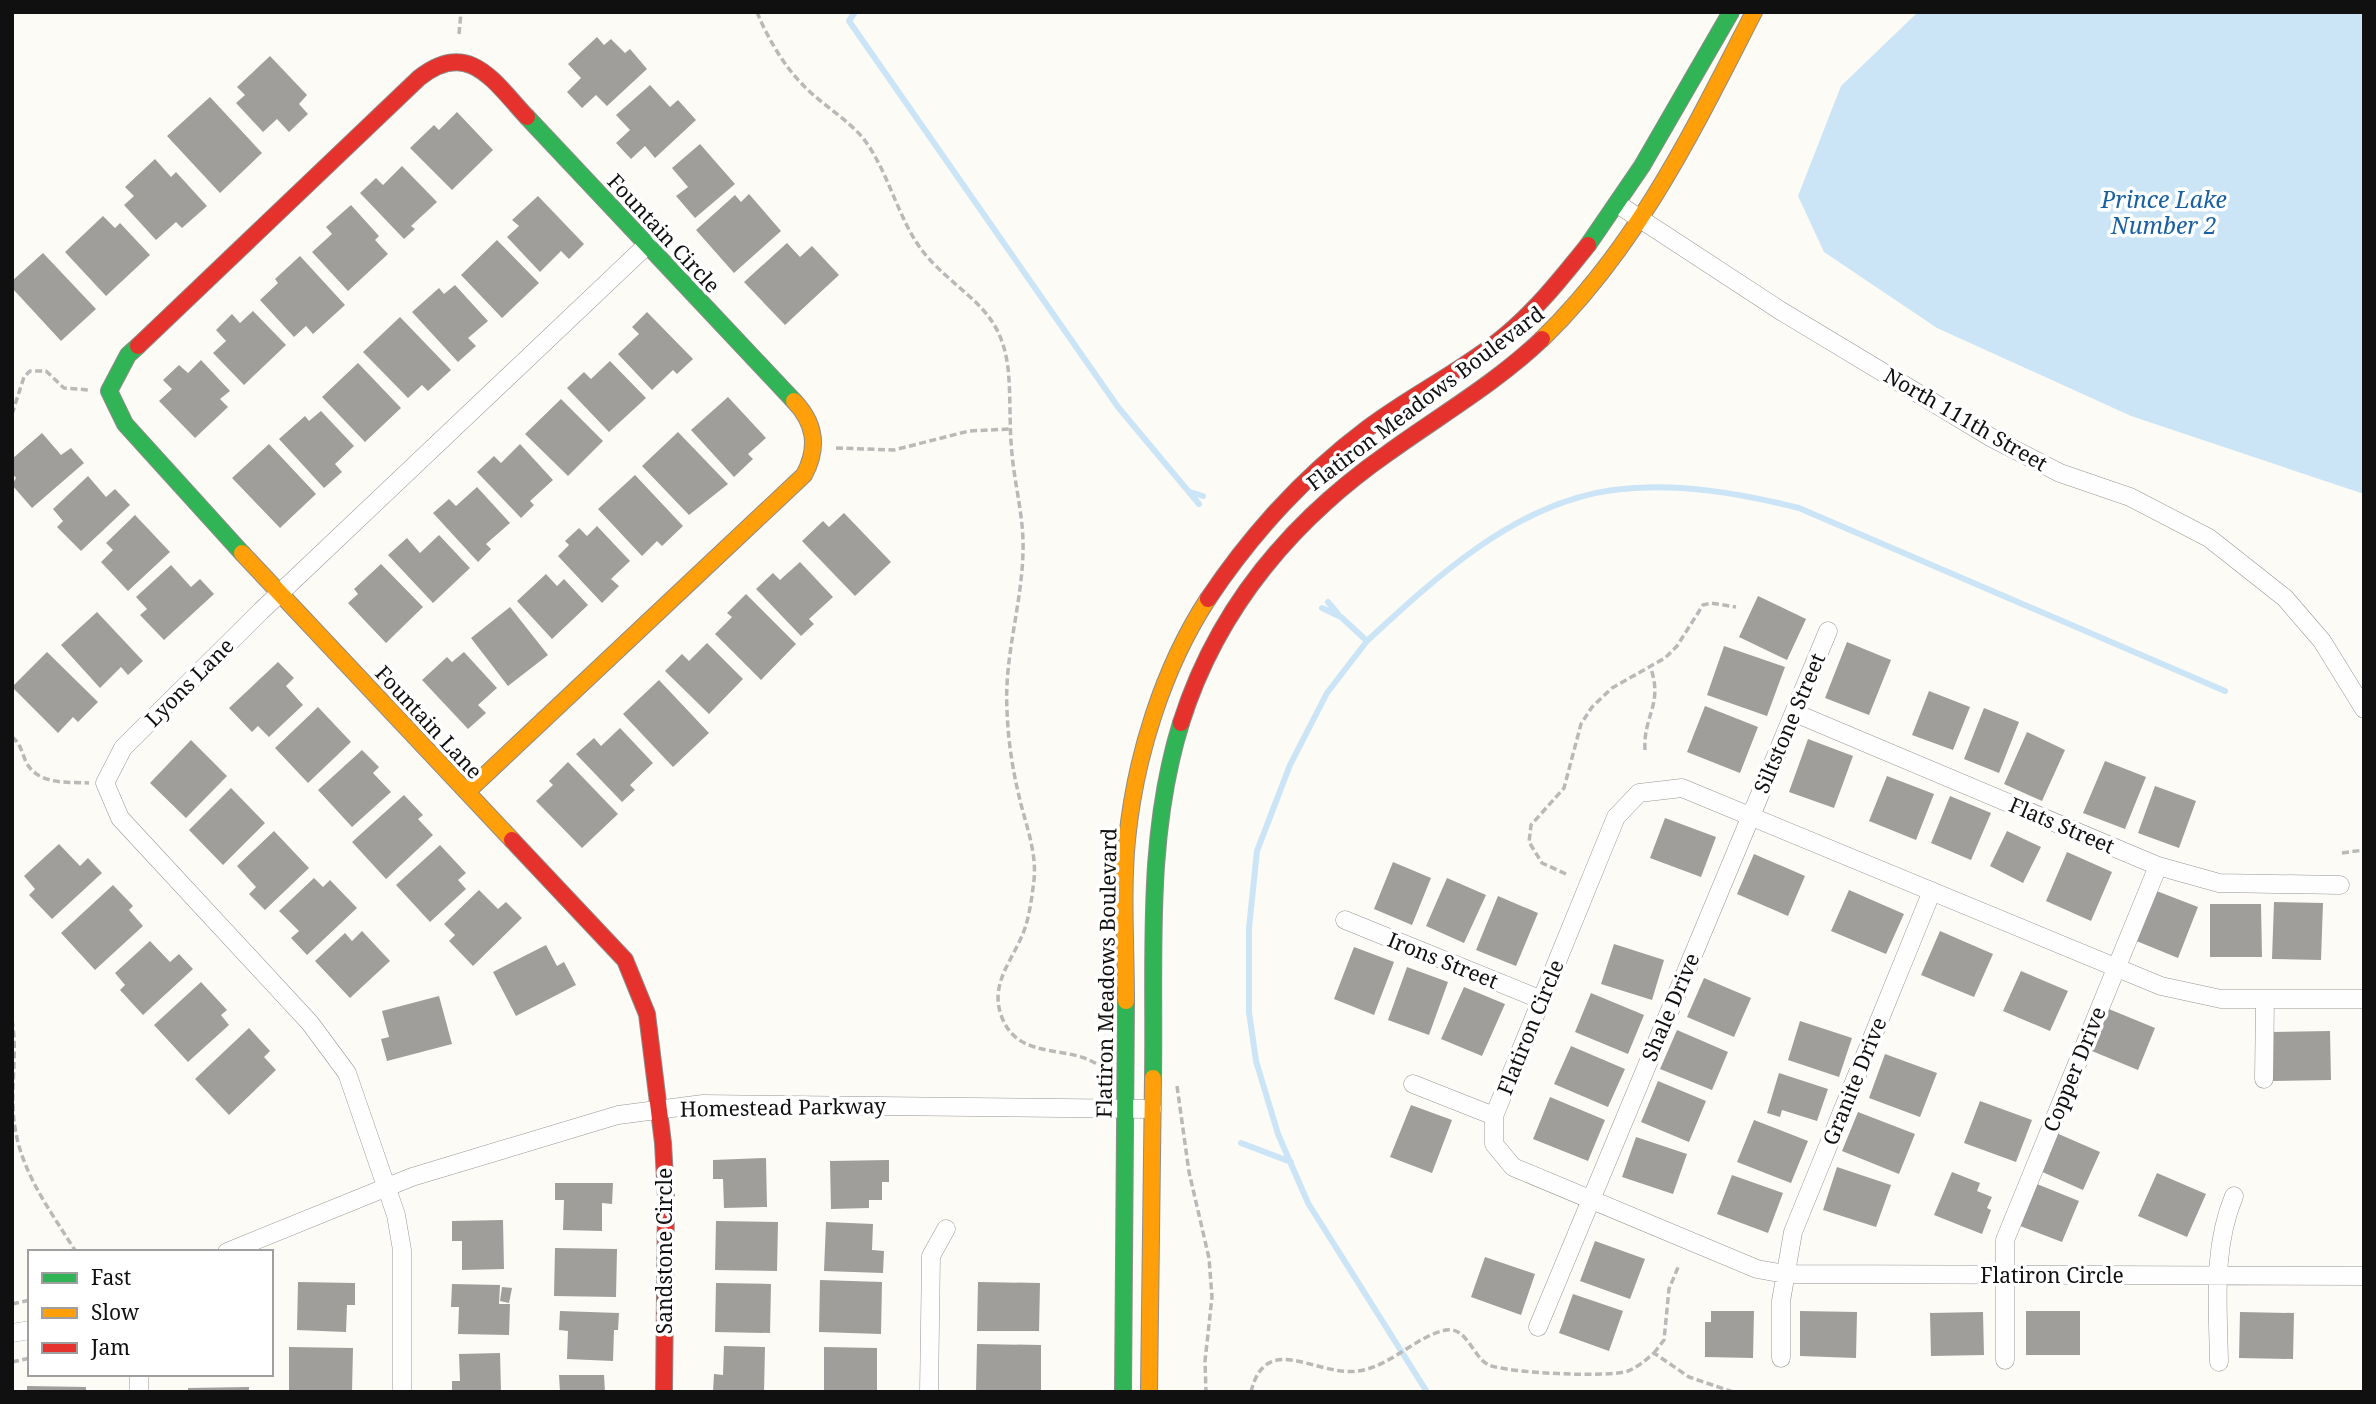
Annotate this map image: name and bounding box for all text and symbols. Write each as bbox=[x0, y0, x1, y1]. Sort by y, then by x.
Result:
street label: Fountain Circle bbox=[602, 167, 726, 299]
water label: Prince Lake Number 2 bbox=[2100, 183, 2227, 241]
street label: Flatiron Meadows Boulevard bbox=[1301, 299, 1549, 497]
street label: North 111th Street bbox=[1879, 361, 2053, 477]
street label: Lyons Lane bbox=[139, 632, 239, 732]
street label: Siltstone Street bbox=[1747, 649, 1831, 797]
street label: Fountain Lane bbox=[369, 659, 489, 785]
street label: Flats Street bbox=[2005, 790, 2119, 860]
street label: Flatiron Meadows Boulevard bbox=[1089, 828, 1123, 1118]
street label: Irons Street bbox=[1384, 925, 1502, 995]
street label: Shale Drive bbox=[1635, 949, 1705, 1065]
street label: Flatiron Circle bbox=[1490, 955, 1570, 1099]
street label: Copper Drive bbox=[2036, 1002, 2112, 1136]
street label: Granite Drive bbox=[1816, 1013, 1892, 1149]
street label: Homestead Parkway bbox=[680, 1091, 886, 1123]
street label: Sandstone Circle bbox=[650, 1168, 678, 1334]
legend bbox=[28, 1250, 273, 1376]
street label: Flatiron Circle bbox=[1980, 1261, 2124, 1289]
text: Fast bbox=[91, 1263, 131, 1291]
text: Slow bbox=[91, 1298, 140, 1326]
text: Jam bbox=[90, 1333, 130, 1361]

